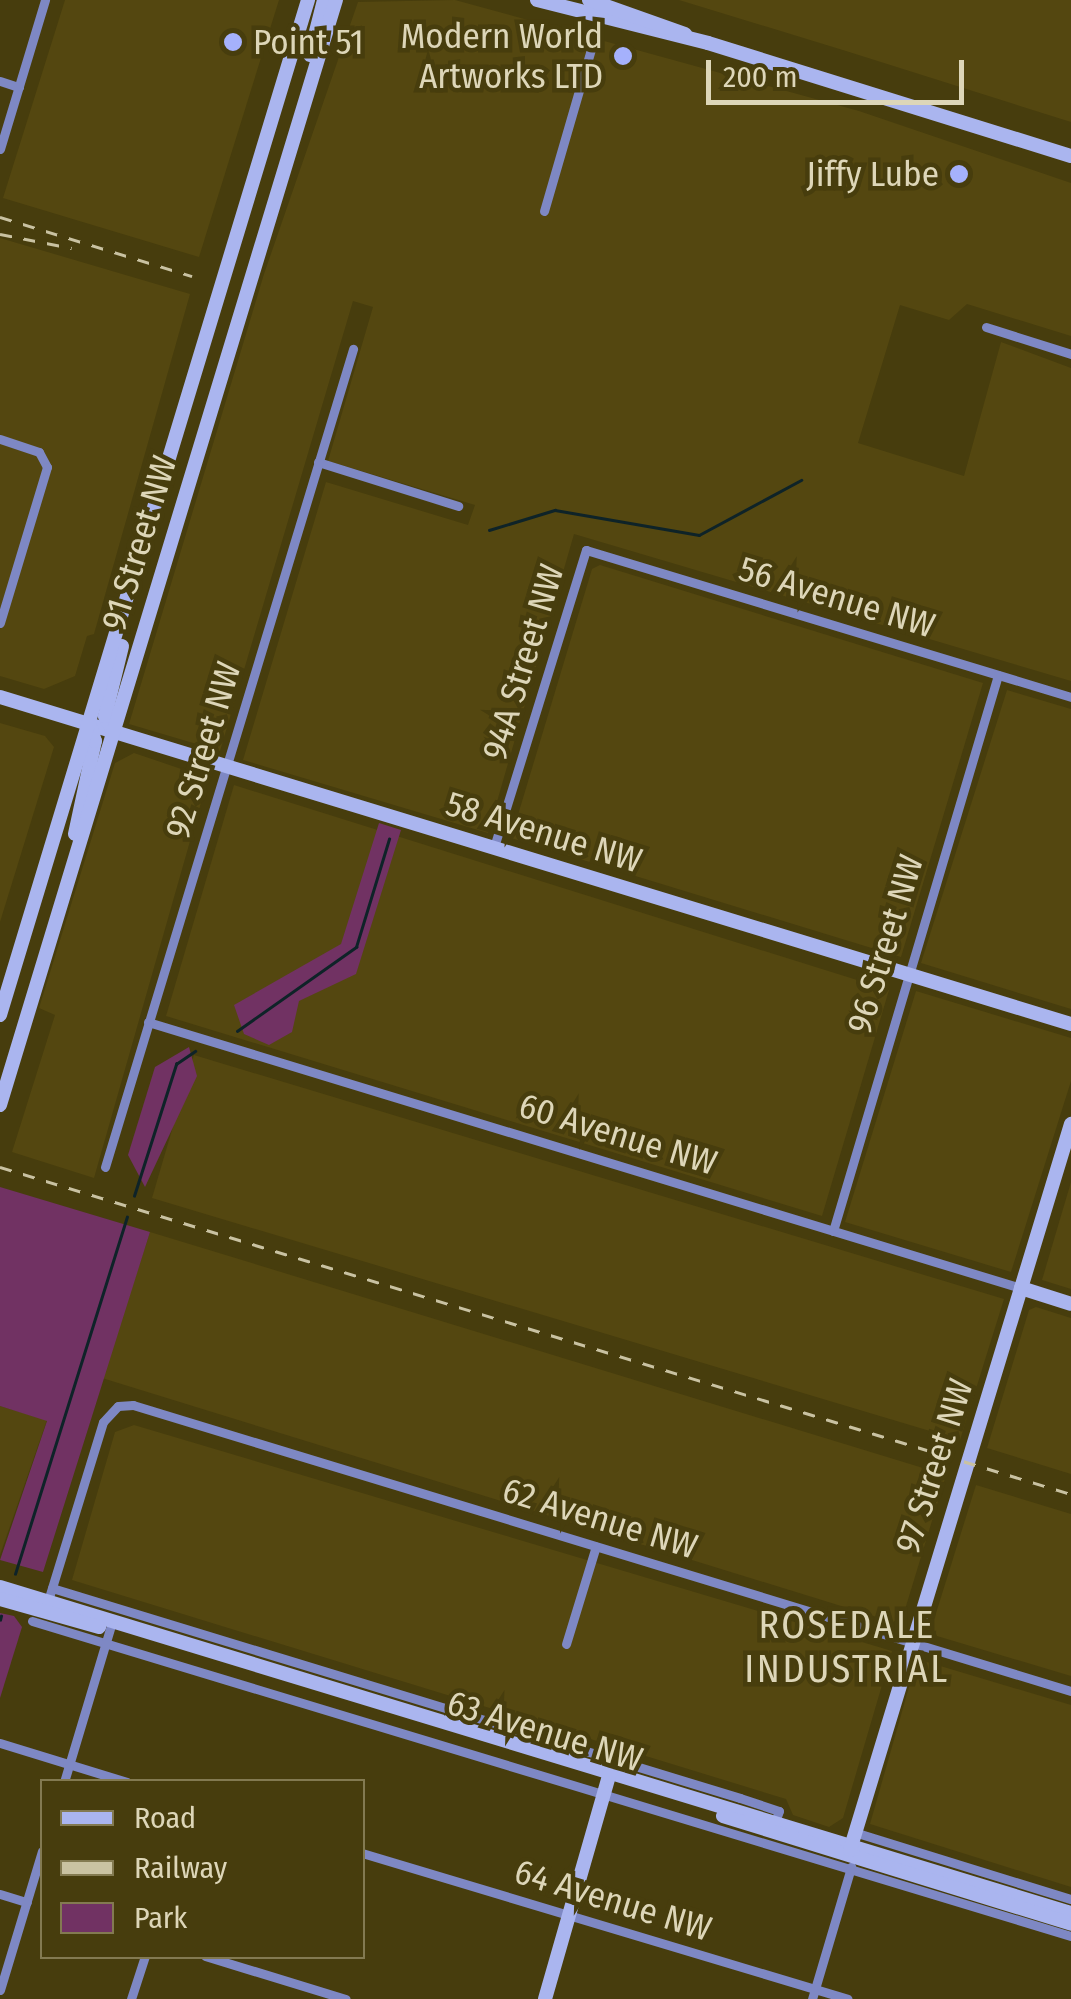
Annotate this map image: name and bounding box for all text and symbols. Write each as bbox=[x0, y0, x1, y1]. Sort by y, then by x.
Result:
place label: Modern World Artworks LTD bbox=[400, 15, 603, 97]
place label: Point 51 bbox=[253, 21, 364, 63]
marker: Point 51 bbox=[222, 31, 244, 53]
scale bar bbox=[711, 40, 968, 102]
marker: Modern World Artworks LTD bbox=[612, 45, 634, 67]
text: 200 m bbox=[723, 59, 798, 95]
place label: Jiffy Lube bbox=[806, 153, 939, 195]
marker: Jiffy Lube bbox=[948, 163, 970, 185]
street label: 91 Street NW bbox=[93, 451, 185, 635]
street label: 56 Avenue NW bbox=[734, 547, 940, 647]
street label: 94A Street NW bbox=[473, 559, 573, 765]
street label: 92 Street NW bbox=[156, 657, 250, 843]
street label: 58 Avenue NW bbox=[441, 782, 647, 882]
street label: 96 Street NW bbox=[838, 850, 932, 1038]
street label: 60 Avenue NW bbox=[514, 1084, 722, 1184]
street label: 97 Street NW bbox=[886, 1374, 982, 1558]
street label: 62 Avenue NW bbox=[497, 1468, 703, 1568]
district label: ROSEDALE INDUSTRIAL bbox=[744, 1603, 950, 1692]
street label: 63 Avenue NW bbox=[442, 1681, 648, 1781]
legend bbox=[40, 1779, 365, 1959]
text: Road bbox=[134, 1800, 196, 1836]
text: Railway bbox=[134, 1850, 227, 1886]
street label: 64 Avenue NW bbox=[510, 1850, 716, 1950]
text: Park bbox=[134, 1900, 187, 1936]

